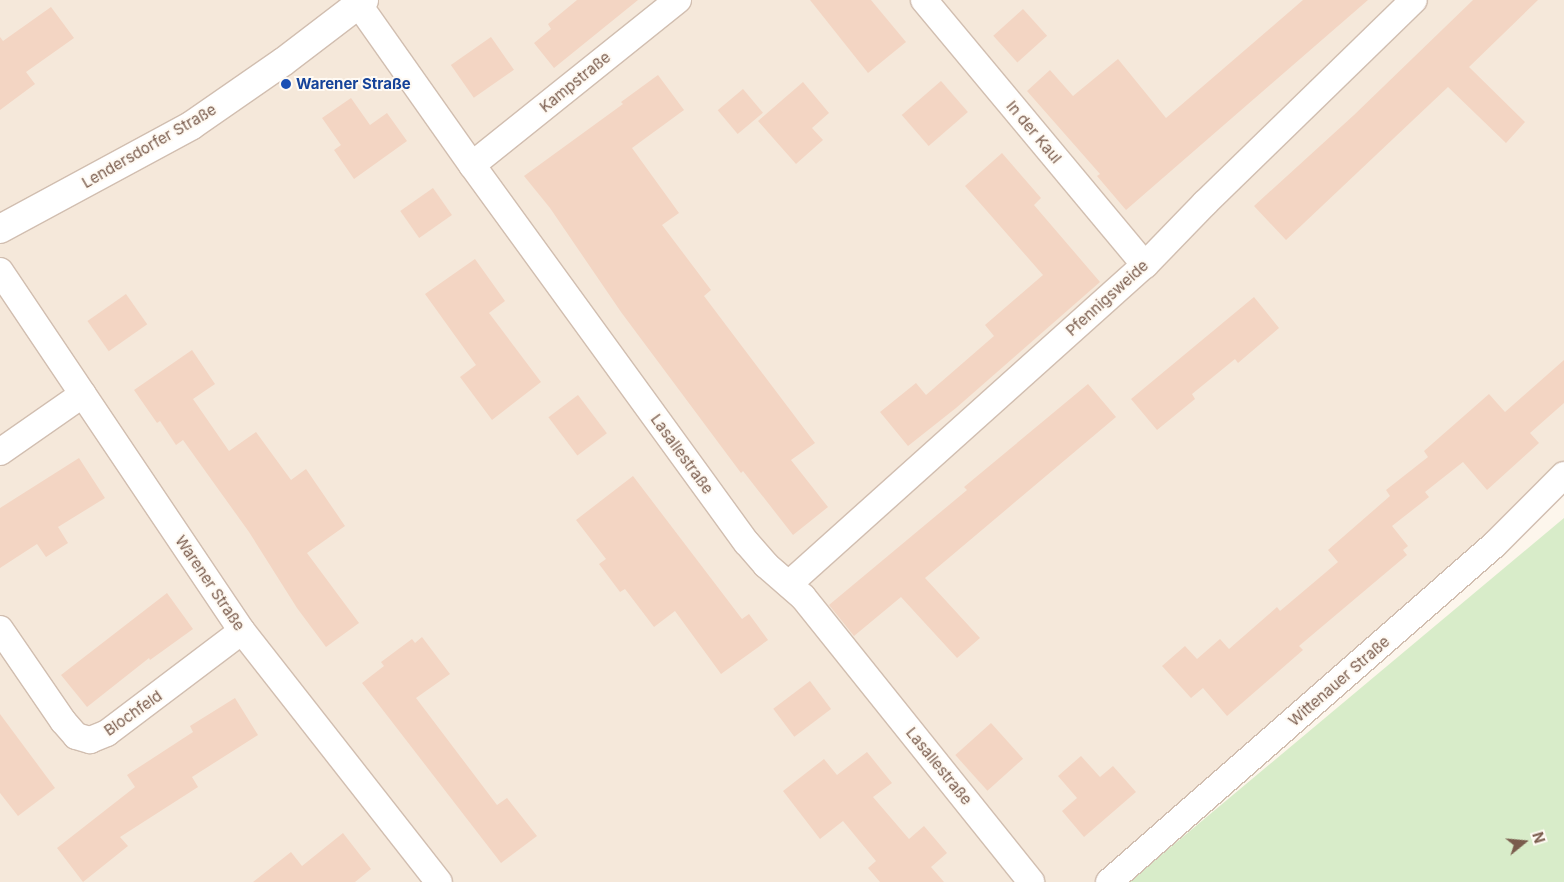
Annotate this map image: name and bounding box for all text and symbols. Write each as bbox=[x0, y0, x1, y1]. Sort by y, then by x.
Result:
street label: Kampstraße bbox=[536, 48, 614, 116]
place label: Warener Straße bbox=[296, 75, 411, 93]
marker: Warener Straße bbox=[280, 78, 292, 90]
street label: In der Kaul bbox=[1003, 97, 1065, 167]
street label: Lendersdorfer Straße bbox=[79, 100, 219, 192]
street label: Pfennigsweide bbox=[1062, 256, 1152, 340]
street label: Lasallestraße bbox=[647, 411, 717, 497]
street label: Warener Straße bbox=[172, 532, 248, 634]
street label: Wittenauer Straße bbox=[1285, 632, 1393, 730]
street label: Blochfeld bbox=[101, 687, 165, 739]
street label: Lasallestraße bbox=[902, 724, 976, 808]
north arrow bbox=[1499, 817, 1549, 867]
text: N bbox=[1529, 830, 1549, 845]

